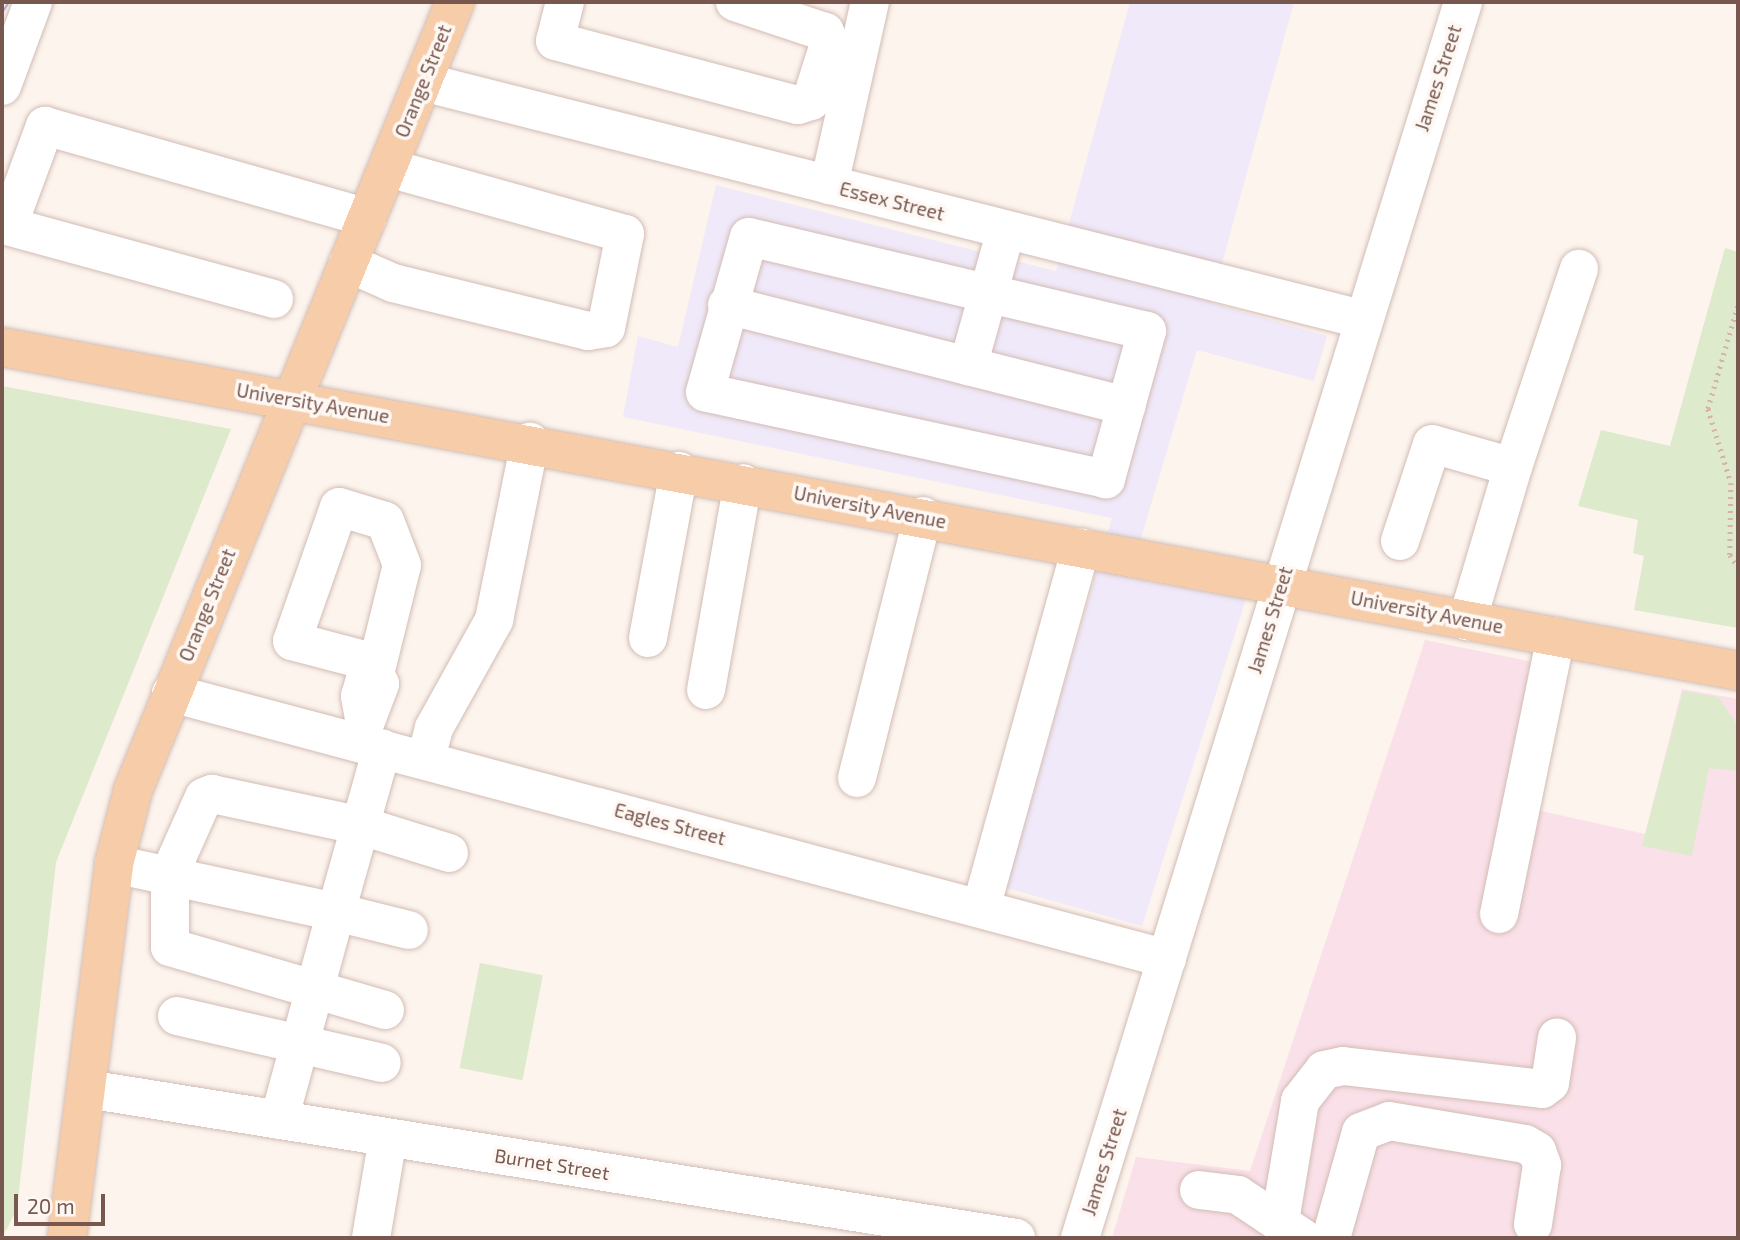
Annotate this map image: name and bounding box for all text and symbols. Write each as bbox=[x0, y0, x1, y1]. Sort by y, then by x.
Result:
street label: Orange Street bbox=[390, 21, 456, 141]
street label: James Street bbox=[1410, 22, 1466, 134]
street label: Essex Street bbox=[837, 177, 947, 225]
street label: University Avenue bbox=[234, 378, 392, 428]
street label: University Avenue bbox=[791, 481, 949, 533]
street label: Orange Street bbox=[174, 545, 240, 665]
street label: James Street bbox=[1243, 564, 1297, 676]
street label: University Avenue bbox=[1348, 586, 1506, 638]
street label: Eagles Street bbox=[612, 798, 728, 850]
street label: James Street bbox=[1077, 1106, 1131, 1218]
street label: Burnet Street bbox=[493, 1144, 611, 1184]
scale bar bbox=[18, 1180, 108, 1224]
text: 20 m bbox=[27, 1193, 75, 1218]

